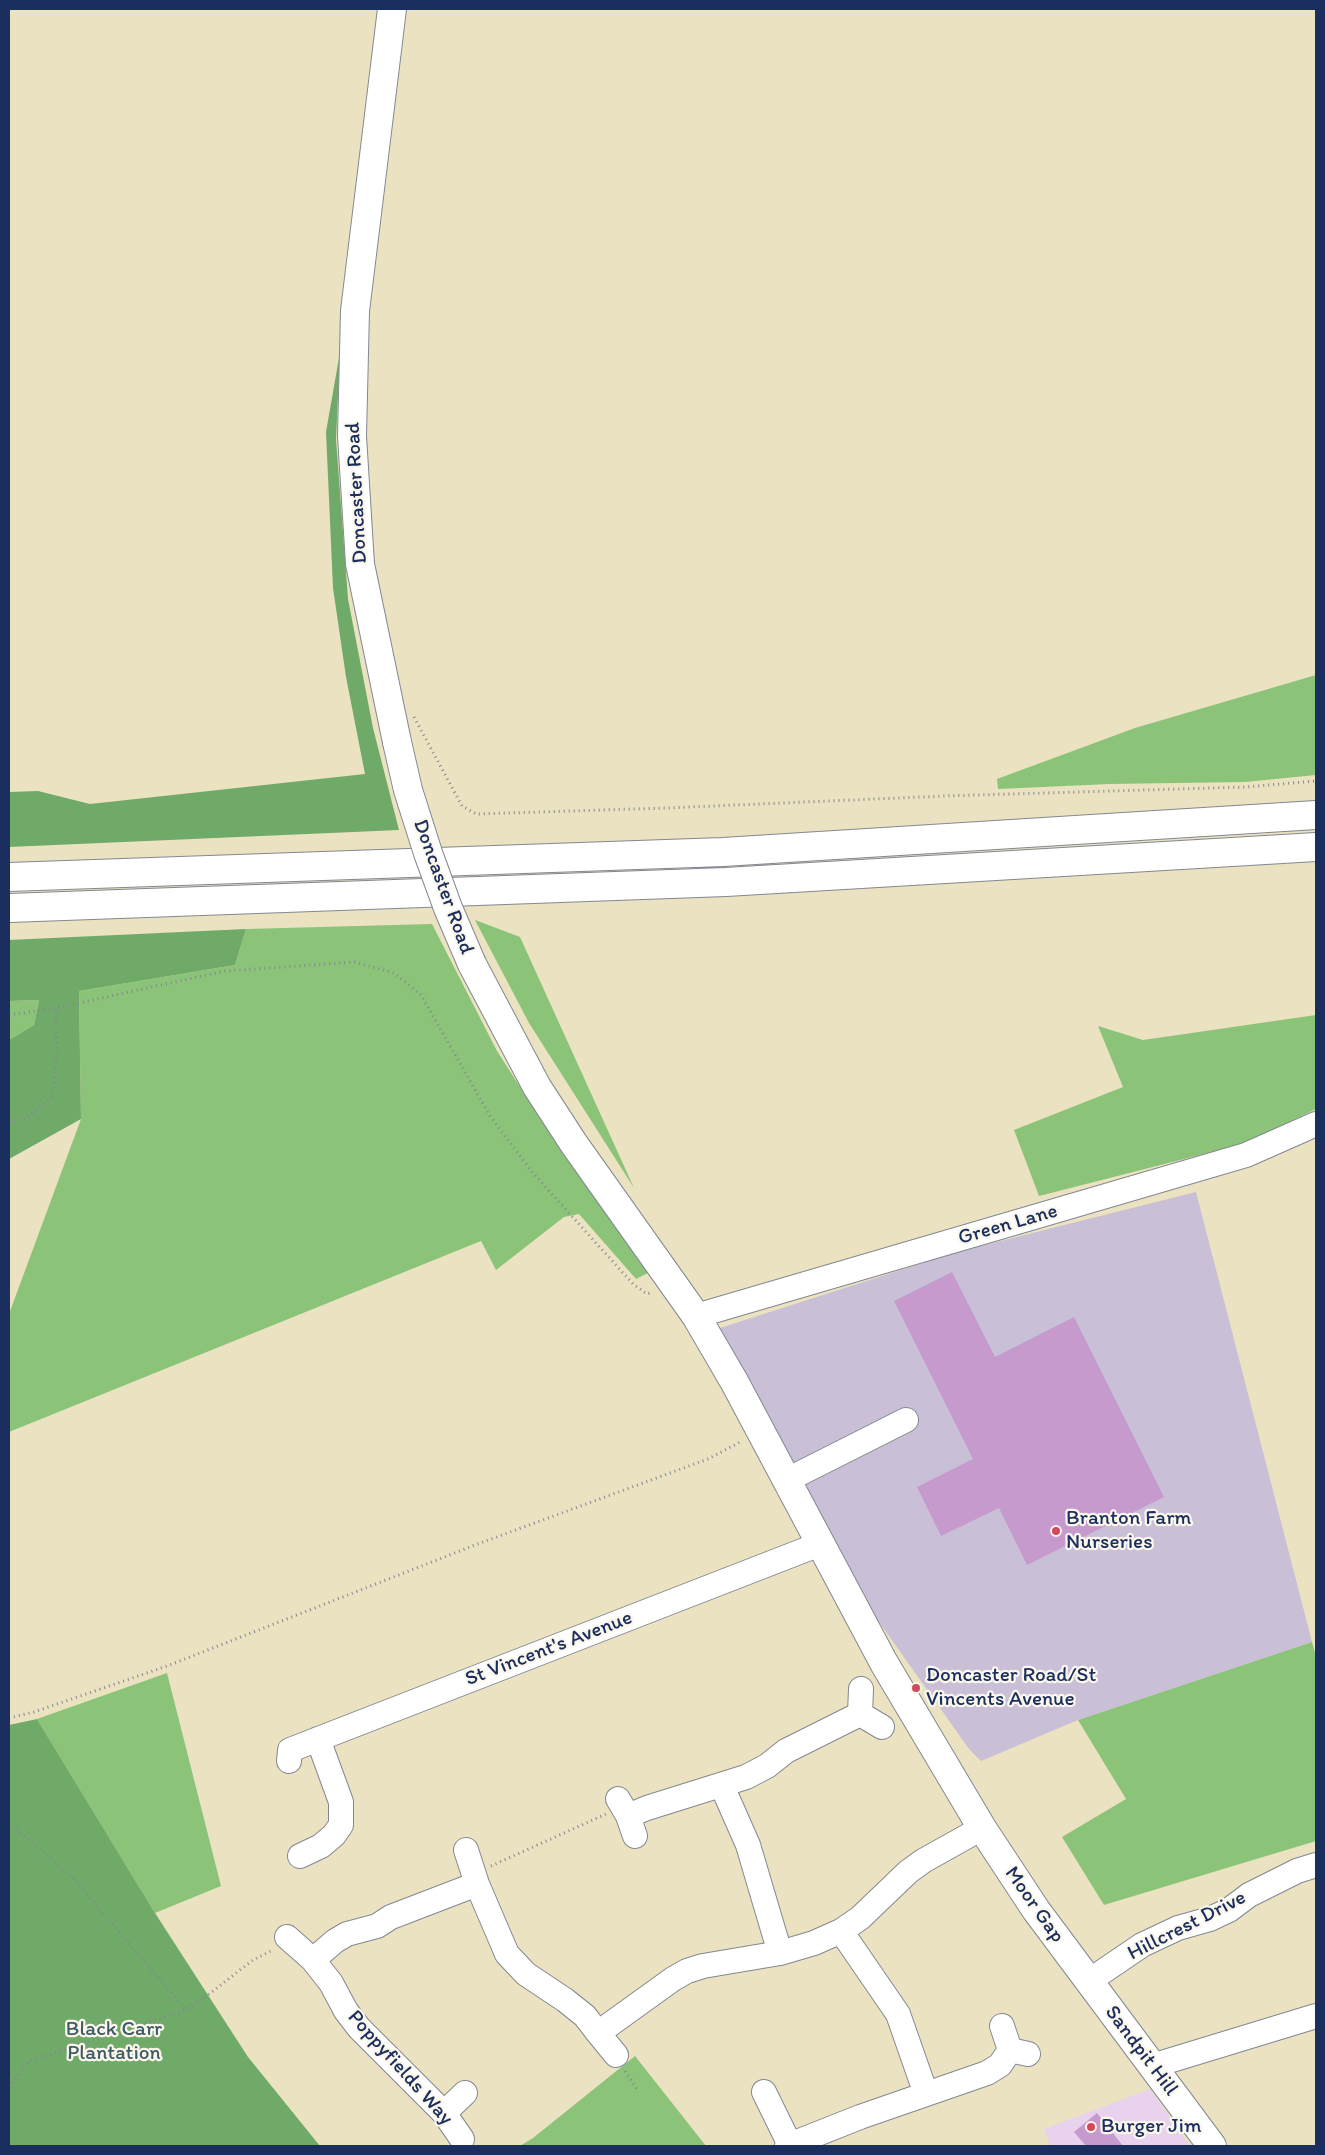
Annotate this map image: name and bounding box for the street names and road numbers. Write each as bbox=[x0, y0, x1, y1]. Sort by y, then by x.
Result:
street label: Doncaster Road bbox=[341, 422, 373, 564]
street label: Doncaster Road bbox=[407, 816, 479, 958]
street label: Green Lane bbox=[955, 1199, 1061, 1251]
street label: St Vincent's Avenue bbox=[462, 1606, 636, 1692]
street label: Moor Gap bbox=[999, 1862, 1069, 1948]
street label: Hillcrest Drive bbox=[1124, 1885, 1250, 1967]
street label: Sandpit Hill bbox=[1099, 2001, 1183, 2101]
street label: Poppyfields Way bbox=[342, 2005, 458, 2131]

